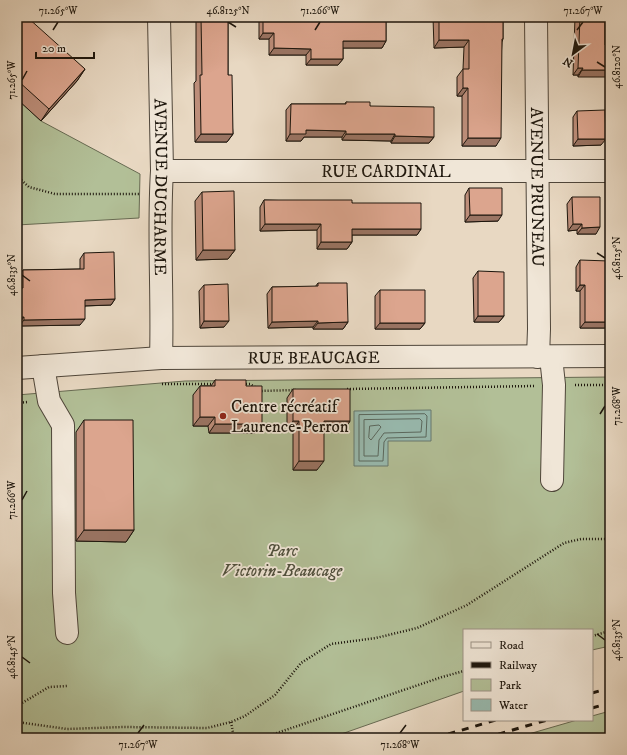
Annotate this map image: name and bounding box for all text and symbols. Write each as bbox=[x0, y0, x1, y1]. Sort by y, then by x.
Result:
text: 71.265°W bbox=[39, 5, 78, 17]
text: 46.8125°N bbox=[206, 5, 250, 17]
text: 71.266°W bbox=[301, 5, 340, 17]
text: 71.267°W bbox=[563, 5, 603, 17]
scale bar bbox=[36, 34, 94, 60]
north arrow bbox=[553, 34, 593, 74]
text: 20 m bbox=[42, 41, 66, 56]
text: 46.8120°N bbox=[611, 45, 623, 89]
text: N bbox=[561, 53, 576, 70]
text: 71.265°W bbox=[6, 60, 18, 99]
street label: AVENUE DUCHARME bbox=[148, 98, 172, 276]
street label: AVENUE PRUNEAU bbox=[525, 107, 548, 267]
street label: RUE CARDINAL bbox=[321, 161, 451, 183]
text: 46.8125°N bbox=[611, 236, 623, 280]
text: 46.8135°N bbox=[6, 254, 18, 296]
street label: RUE BEAUCAGE bbox=[248, 347, 380, 370]
text: 71.268°W bbox=[611, 386, 623, 425]
place label: Centre récréatif Laurence-Perron bbox=[231, 396, 349, 438]
marker: Centre récréatif Laurence-Perron bbox=[218, 411, 228, 421]
text: 71.266°W bbox=[6, 480, 18, 519]
park label: Parc Victorin-Beaucage bbox=[222, 540, 343, 582]
text: 46.8135°N bbox=[611, 619, 623, 661]
legend bbox=[463, 629, 593, 721]
text: 46.8145°N bbox=[6, 635, 18, 679]
text: Road bbox=[499, 638, 524, 653]
text: Railway bbox=[499, 658, 537, 673]
text: Park bbox=[499, 678, 521, 693]
text: Water bbox=[498, 698, 528, 713]
text: 71.267°W bbox=[118, 739, 158, 751]
text: 71.268°W bbox=[381, 739, 420, 751]

